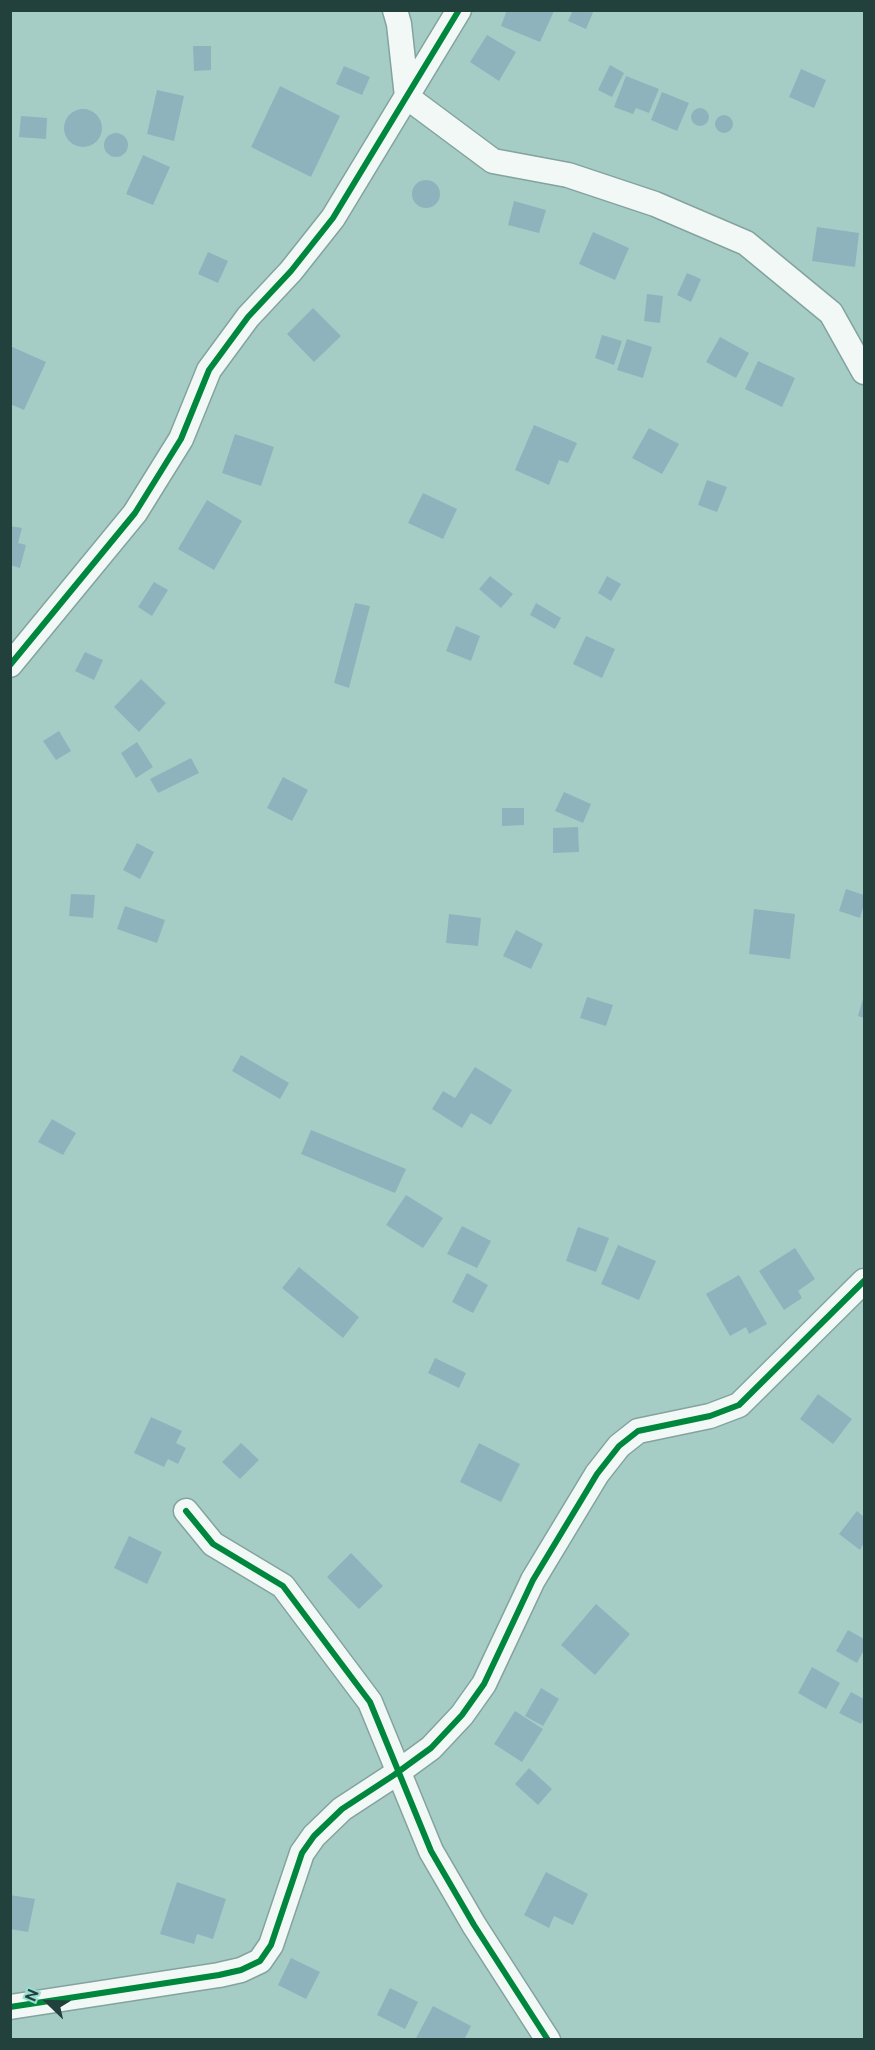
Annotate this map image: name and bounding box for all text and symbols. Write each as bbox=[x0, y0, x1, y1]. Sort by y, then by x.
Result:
north arrow bbox=[18, 1972, 78, 2032]
text: N bbox=[21, 1986, 42, 2004]

